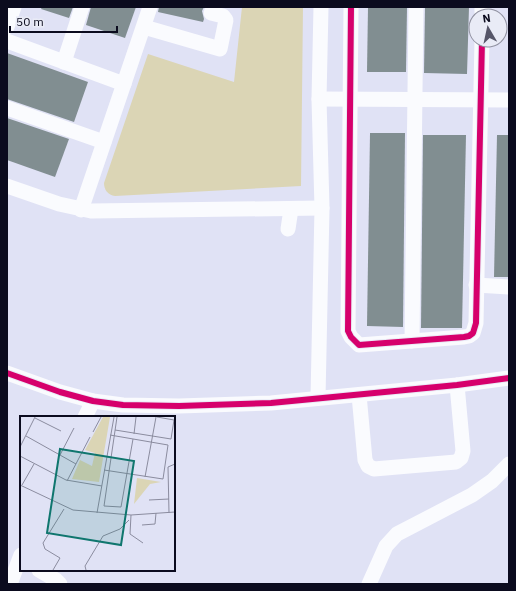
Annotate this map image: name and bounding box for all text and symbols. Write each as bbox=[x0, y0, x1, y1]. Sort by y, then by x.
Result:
scale bar bbox=[10, 8, 117, 34]
north arrow bbox=[468, 8, 508, 48]
text: N bbox=[481, 11, 491, 26]
text: 50 m bbox=[16, 14, 44, 29]
inset map bbox=[20, 416, 175, 571]

